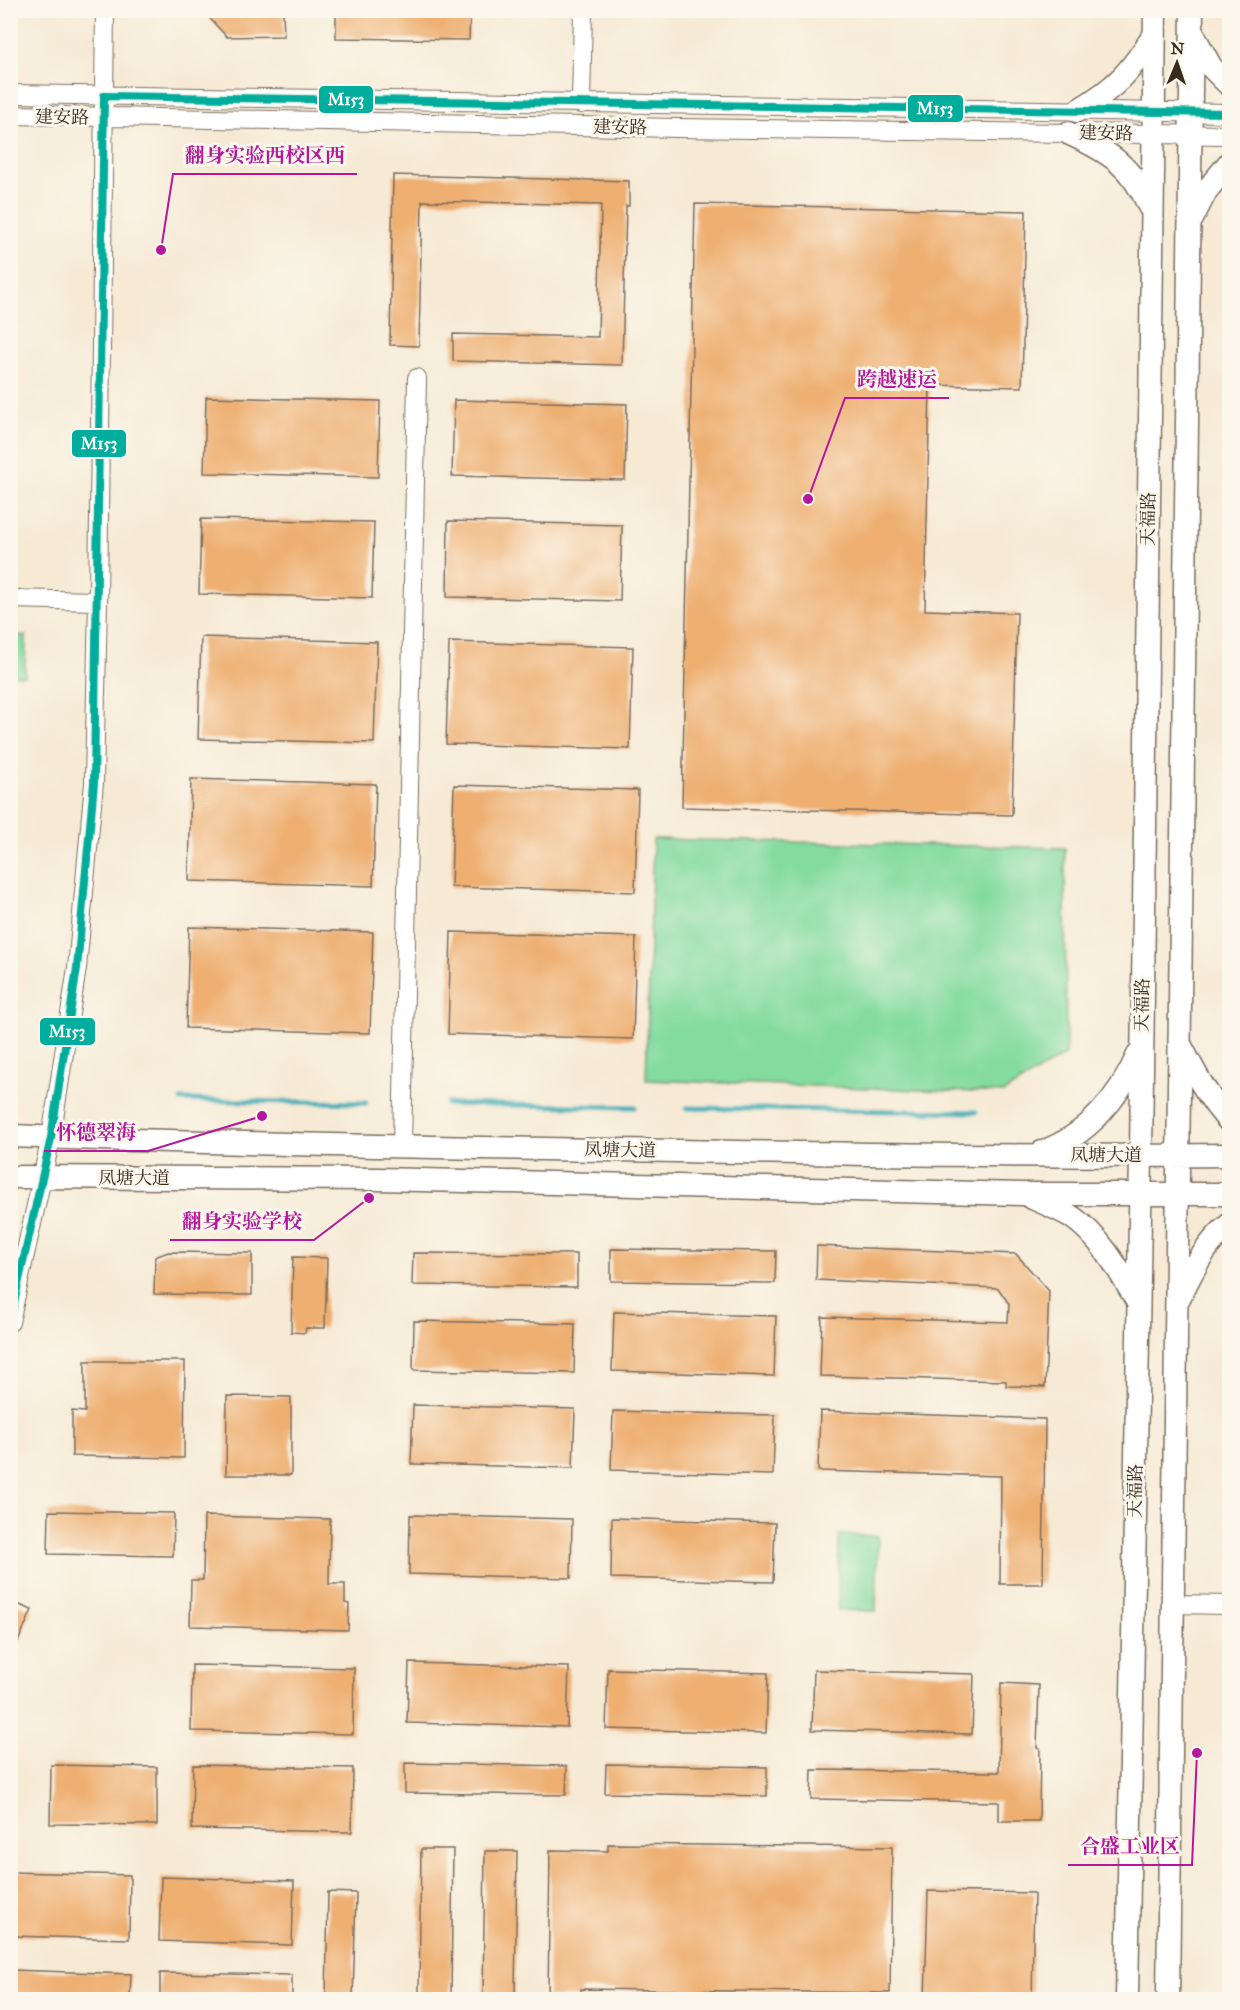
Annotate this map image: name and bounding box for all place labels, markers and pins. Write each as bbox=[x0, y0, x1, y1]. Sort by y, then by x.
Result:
callout: 翻身实验西校区西 bbox=[173, 136, 357, 174]
callout: 跨越速运 bbox=[845, 360, 949, 398]
callout: 怀德翠海 bbox=[44, 1113, 148, 1151]
callout: 翻身实验学校 bbox=[170, 1202, 314, 1240]
callout: 合盛工业区 bbox=[1068, 1827, 1192, 1865]

